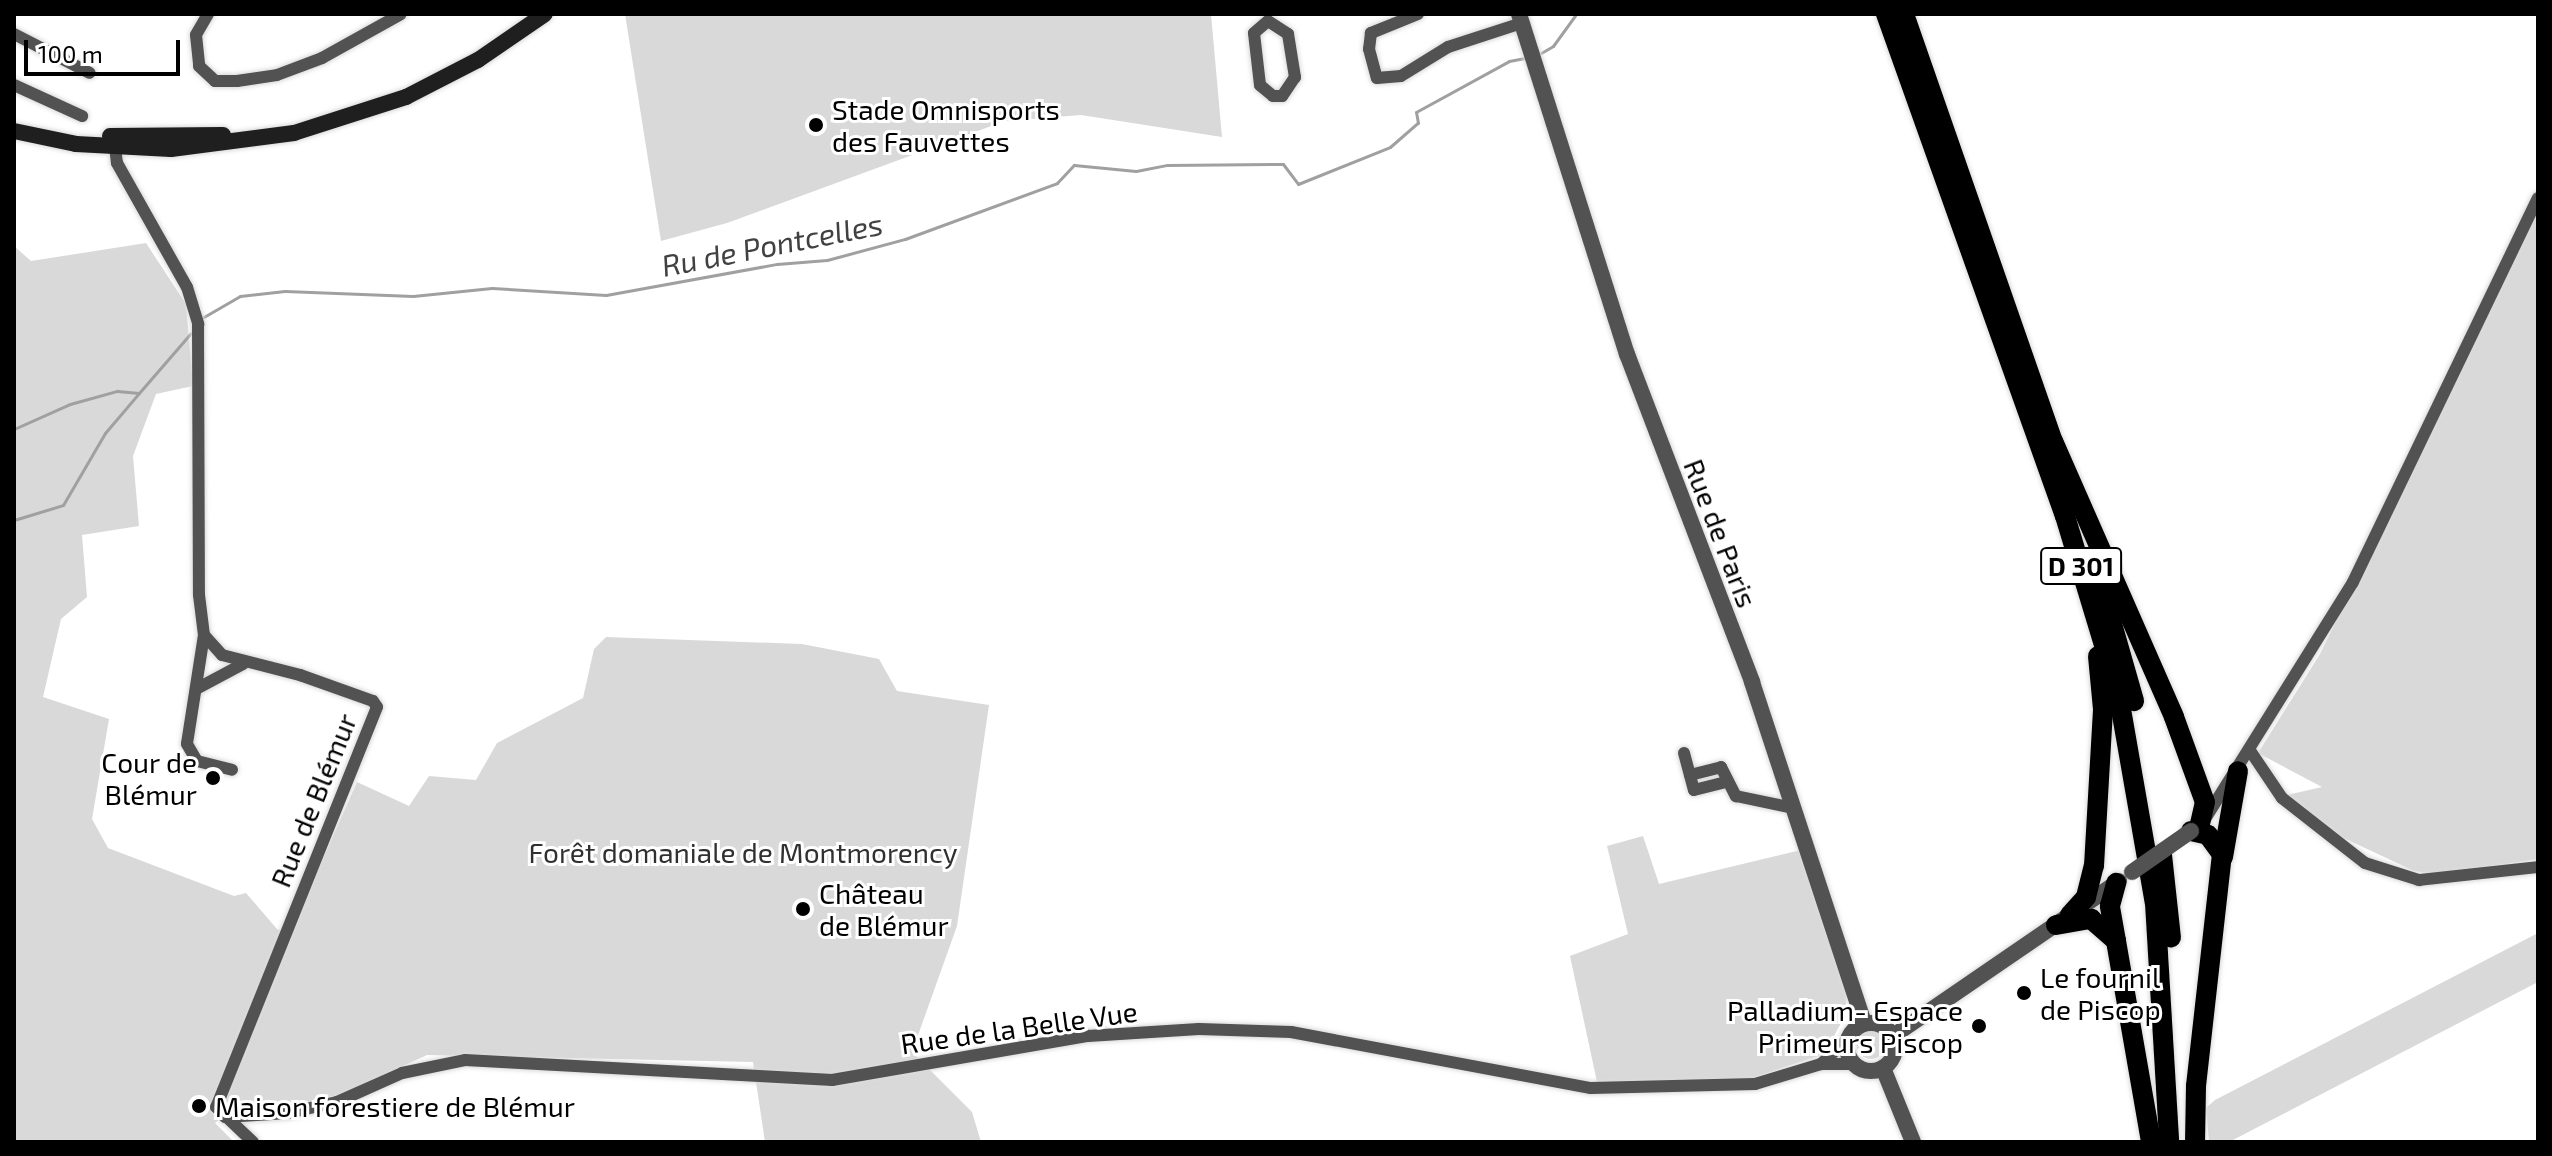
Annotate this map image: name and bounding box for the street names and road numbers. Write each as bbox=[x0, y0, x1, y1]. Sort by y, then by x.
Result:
street label: Rue de Paris bbox=[1677, 454, 1765, 612]
road number: D 301 bbox=[2039, 544, 2123, 588]
street label: Rue de Blémur bbox=[263, 708, 363, 892]
street label: Rue de la Belle Vue bbox=[898, 994, 1140, 1060]

